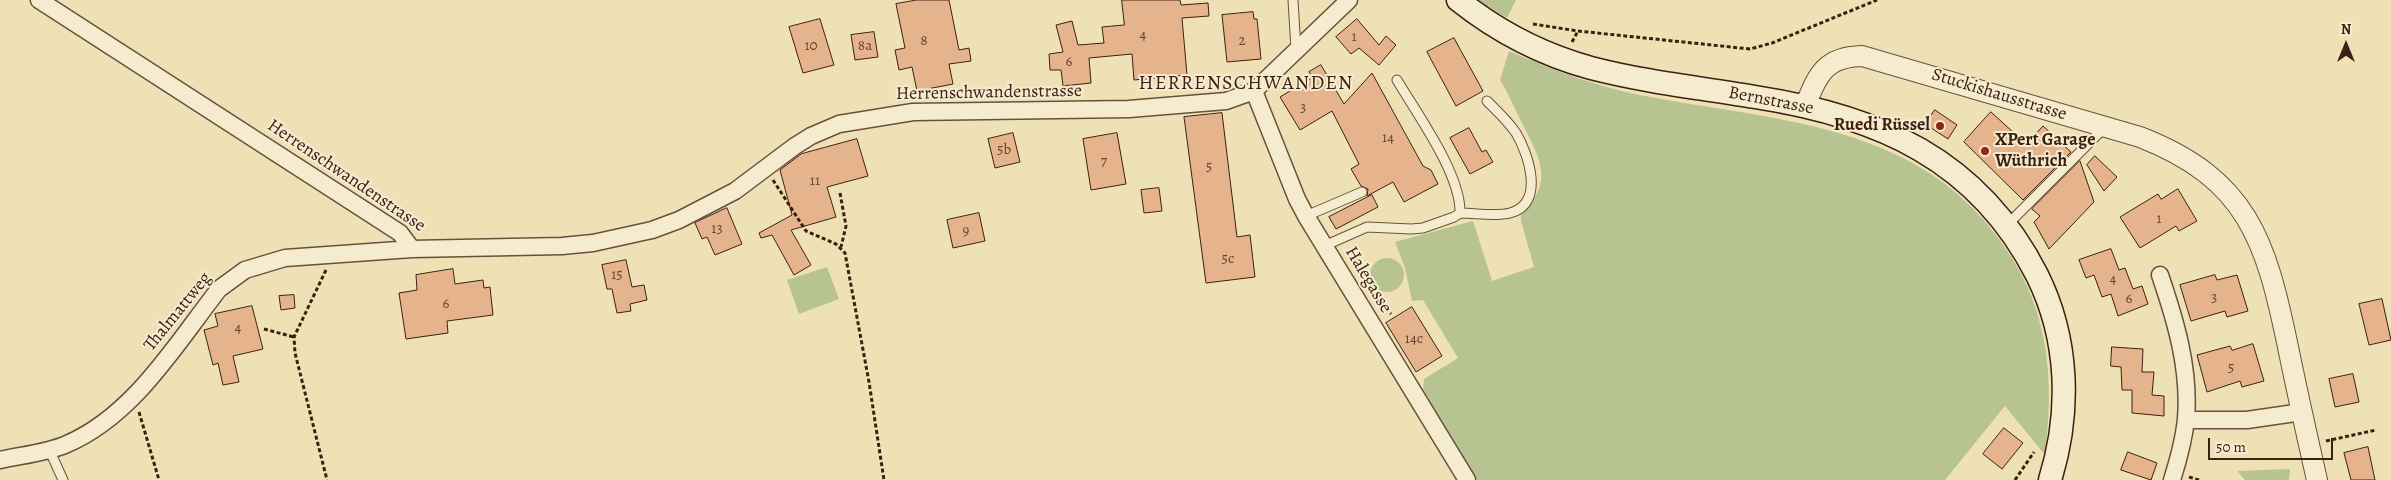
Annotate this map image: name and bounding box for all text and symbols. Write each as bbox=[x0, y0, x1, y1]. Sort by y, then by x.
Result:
north arrow bbox=[2321, 20, 2371, 70]
text: N bbox=[2341, 20, 2351, 39]
house number: 4 bbox=[1140, 26, 1146, 44]
house number: 1 bbox=[1351, 28, 1357, 46]
house number: 8 bbox=[920, 32, 928, 50]
house number: 2 bbox=[1238, 32, 1246, 50]
house number: 10 bbox=[804, 37, 818, 55]
house number: 8a bbox=[858, 37, 872, 55]
house number: 6 bbox=[1066, 53, 1072, 71]
street label: Stuckishausstrasse bbox=[1929, 64, 2069, 126]
district label: HERRENSCHWANDEN bbox=[1137, 72, 1355, 96]
street label: Herrenschwandenstrasse bbox=[896, 81, 1082, 105]
street label: Bernstrasse bbox=[1727, 82, 1815, 120]
house number: 3 bbox=[1300, 99, 1306, 117]
street label: Herrenschwandenstrasse bbox=[263, 115, 429, 237]
place label: Ruedi Rüssel bbox=[1834, 115, 1930, 137]
marker: Ruedi Rüssel bbox=[1934, 120, 1946, 132]
house number: 14 bbox=[1382, 129, 1394, 147]
place label: XPert Garage Wüthrich bbox=[1995, 130, 2095, 172]
house number: 5b bbox=[997, 141, 1011, 159]
marker: XPert Garage Wüthrich bbox=[1979, 145, 1991, 157]
house number: 7 bbox=[1101, 153, 1107, 171]
house number: 5 bbox=[1206, 158, 1212, 176]
house number: 11 bbox=[810, 172, 820, 190]
house number: 1 bbox=[2156, 210, 2162, 228]
house number: 13 bbox=[711, 220, 723, 238]
house number: 9 bbox=[963, 222, 969, 240]
street label: Halegasse bbox=[1340, 243, 1396, 317]
house number: 5c bbox=[1222, 250, 1234, 268]
house number: 15 bbox=[611, 266, 623, 284]
street label: Thalmattweg bbox=[140, 268, 216, 356]
house number: 4 bbox=[2110, 270, 2116, 288]
house number: 3 bbox=[2211, 289, 2217, 307]
house number: 6 bbox=[2126, 290, 2132, 308]
house number: 6 bbox=[443, 295, 449, 313]
house number: 4 bbox=[235, 319, 241, 337]
house number: 14c bbox=[1405, 330, 1423, 348]
house number: 5 bbox=[2228, 359, 2234, 377]
scale bar bbox=[2211, 428, 2336, 460]
text: 50 m bbox=[2216, 437, 2246, 457]

